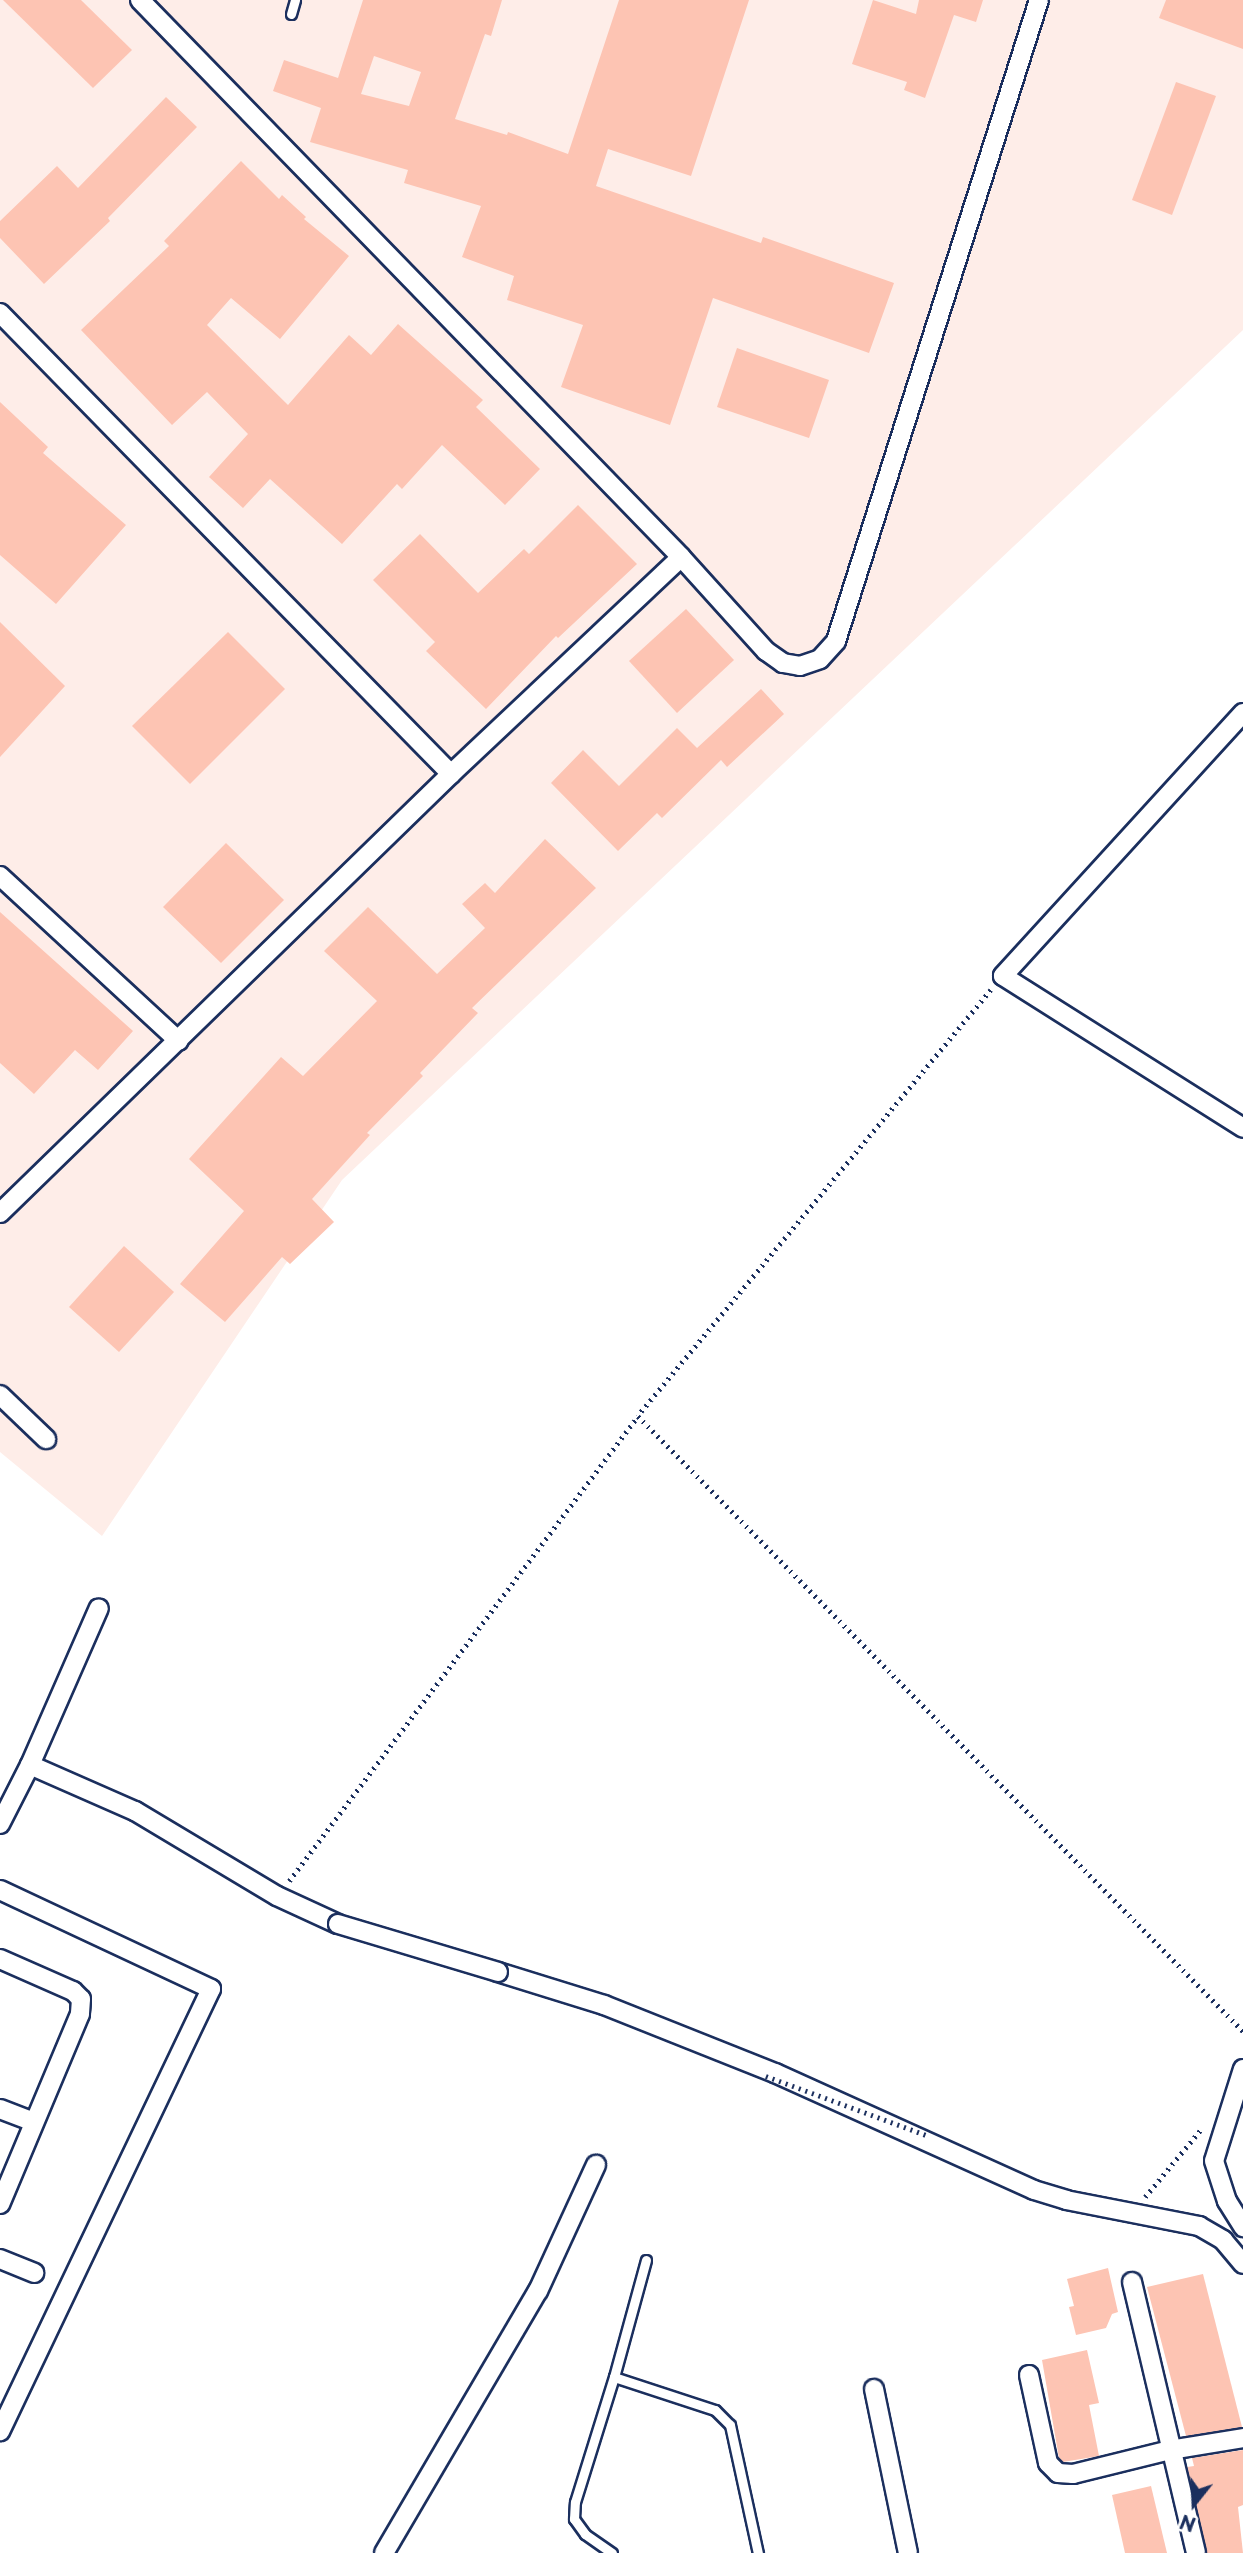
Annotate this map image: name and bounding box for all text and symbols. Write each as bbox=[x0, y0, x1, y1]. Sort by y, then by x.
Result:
north arrow bbox=[1159, 2469, 1229, 2539]
text: N bbox=[1176, 2508, 1199, 2540]

